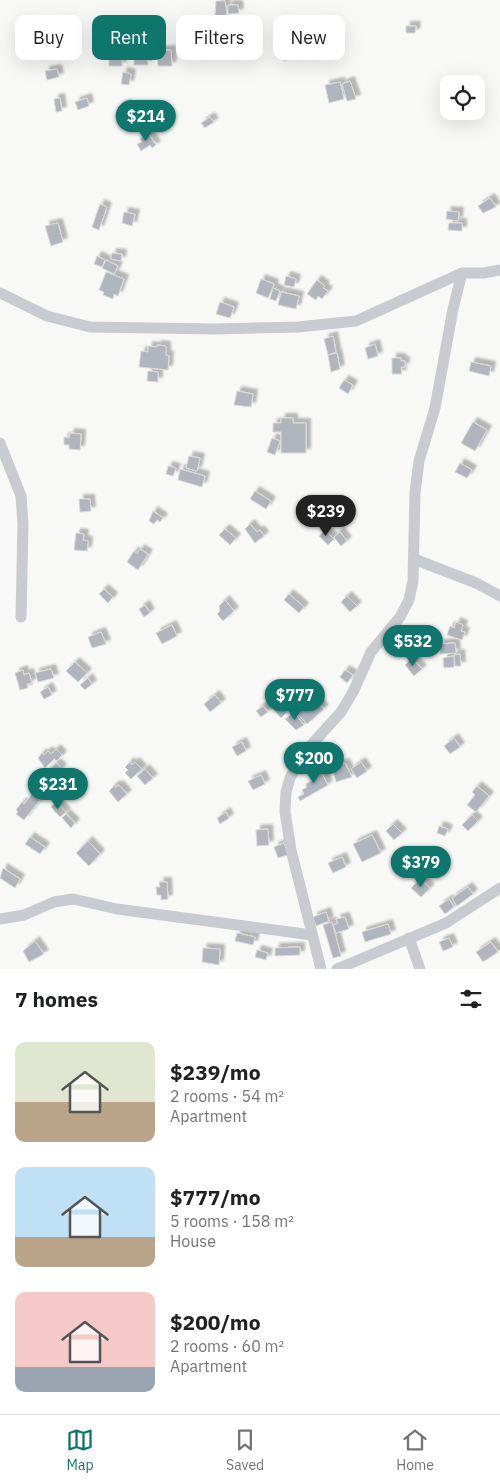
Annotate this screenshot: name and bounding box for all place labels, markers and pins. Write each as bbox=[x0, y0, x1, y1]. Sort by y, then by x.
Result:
pin: $214 bbox=[116, 100, 176, 142]
pin: $239 bbox=[296, 494, 356, 537]
pin: $532 bbox=[383, 624, 443, 667]
pin: $777 bbox=[265, 678, 325, 721]
pin: $200 bbox=[284, 742, 344, 784]
pin: $231 bbox=[28, 768, 88, 810]
pin: $379 bbox=[391, 846, 451, 888]

